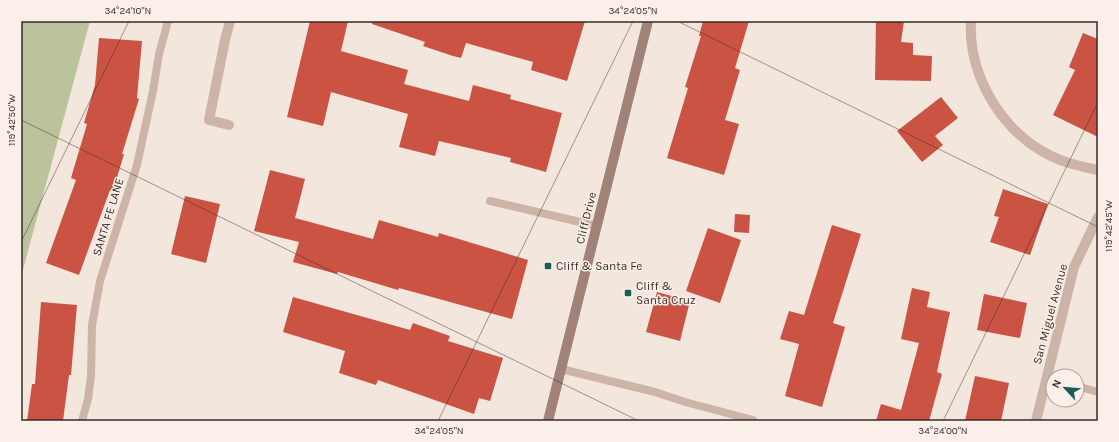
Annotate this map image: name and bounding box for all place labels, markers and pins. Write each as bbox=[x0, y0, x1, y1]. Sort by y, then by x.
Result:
place label: Cliff & Santa Fe bbox=[556, 259, 642, 273]
marker: Cliff & Santa Fe bbox=[543, 261, 553, 271]
place label: Cliff & Santa Cruz bbox=[636, 279, 696, 307]
marker: Cliff & Santa Cruz bbox=[623, 288, 633, 298]

